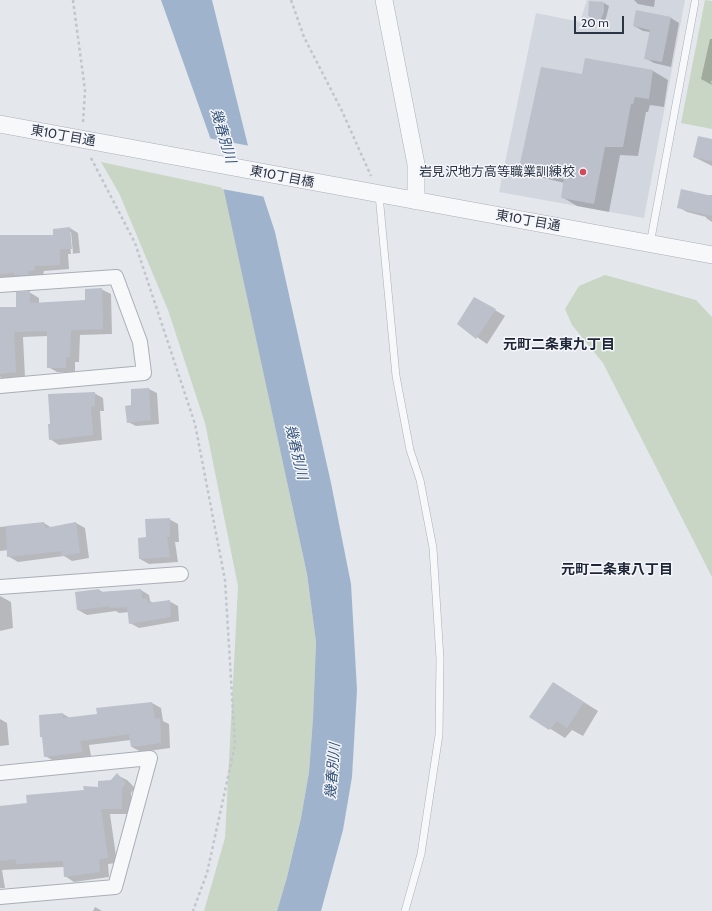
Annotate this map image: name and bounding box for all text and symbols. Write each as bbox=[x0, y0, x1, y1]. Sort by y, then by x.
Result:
scale bar bbox=[576, 8, 626, 34]
text: 20 m bbox=[581, 15, 609, 30]
water label: 幾春別川 bbox=[207, 107, 239, 165]
street label: 東10丁目通 bbox=[29, 123, 97, 149]
street label: 東10丁目橋 bbox=[248, 163, 316, 191]
place label: 岩見沢地方高等職業訓練校 bbox=[419, 164, 575, 180]
marker: 岩見沢地方高等職業訓練校 bbox=[578, 167, 588, 177]
street label: 東10丁目通 bbox=[494, 208, 562, 234]
district label: 元町二条東九丁目 bbox=[503, 337, 615, 353]
water label: 幾春別川 bbox=[282, 423, 310, 481]
district label: 元町二条東八丁目 bbox=[561, 562, 673, 578]
water label: 幾春別川 bbox=[322, 742, 344, 800]

